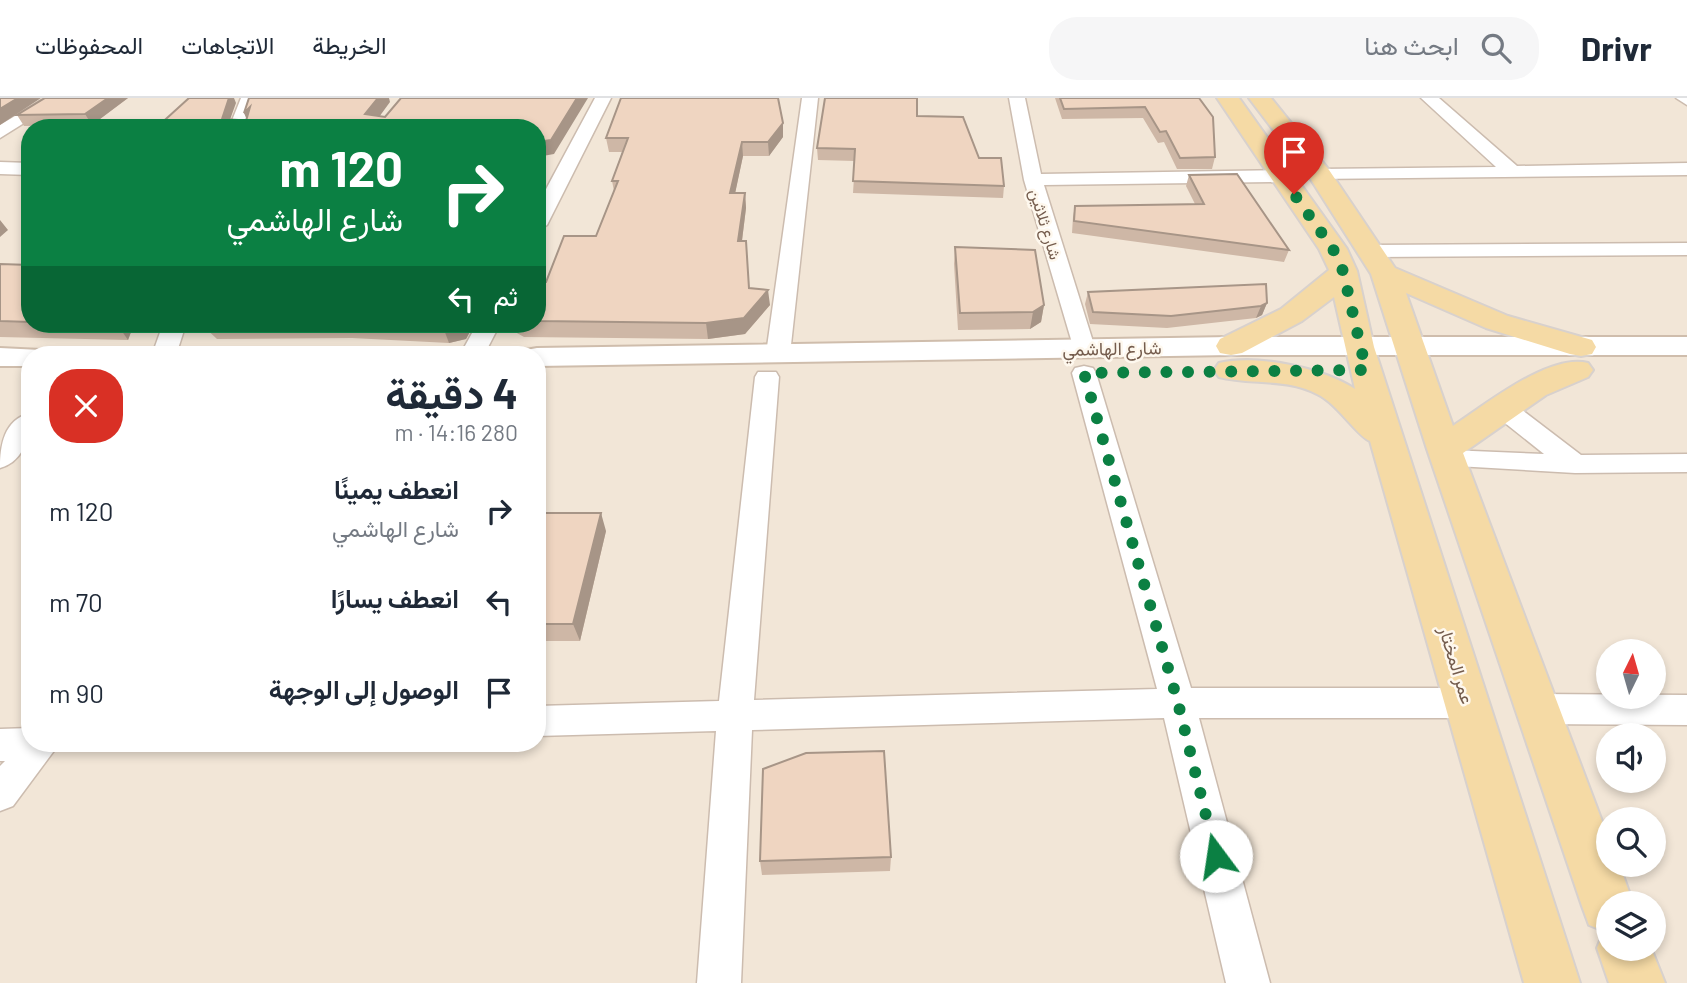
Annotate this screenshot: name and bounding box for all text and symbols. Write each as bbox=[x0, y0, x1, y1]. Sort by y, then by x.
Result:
search box bbox=[1049, 17, 1539, 80]
text: Drivr bbox=[1581, 28, 1652, 68]
text: ابحث هنا bbox=[1364, 29, 1459, 60]
icon: search bbox=[1477, 29, 1515, 67]
text: المحفوظات bbox=[35, 30, 143, 59]
text: الاتجاهات bbox=[181, 30, 274, 59]
text: الخريطة bbox=[312, 30, 387, 59]
pin bbox=[1264, 122, 1324, 194]
icon: arrive bbox=[1275, 133, 1313, 171]
text: 120 m bbox=[280, 138, 403, 197]
icon: right bbox=[427, 147, 518, 238]
street label: شارع ثلاثين bbox=[1023, 186, 1066, 263]
text: شارع الهاشمي bbox=[226, 199, 403, 237]
icon: left bbox=[442, 280, 480, 318]
text: ثم bbox=[494, 280, 518, 311]
street label: شارع الهاشمي bbox=[1062, 336, 1162, 365]
text: 4 دقيقة bbox=[385, 367, 518, 417]
button: close bbox=[49, 369, 123, 443]
text: 280 m · 14:16 bbox=[395, 418, 518, 446]
text: انعطف يمينًا bbox=[334, 473, 459, 504]
icon: right bbox=[480, 492, 518, 530]
text: 120 m bbox=[49, 495, 113, 526]
text: شارع الهاشمي bbox=[332, 514, 459, 542]
text: انعطف يسارًا bbox=[331, 582, 459, 613]
icon: left bbox=[480, 583, 518, 621]
text: 70 m bbox=[49, 586, 103, 617]
street label: عمر المختار bbox=[1434, 623, 1479, 707]
north arrow bbox=[1596, 639, 1666, 709]
map controls bbox=[1596, 639, 1666, 961]
text: الوصول إلى الوجهة bbox=[269, 673, 459, 704]
icon: arrive bbox=[480, 674, 518, 712]
text: 90 m bbox=[49, 677, 104, 708]
button: sound bbox=[1596, 723, 1666, 793]
button: search bbox=[1596, 807, 1666, 877]
position arrow bbox=[1179, 819, 1253, 893]
button: layers bbox=[1596, 891, 1666, 961]

